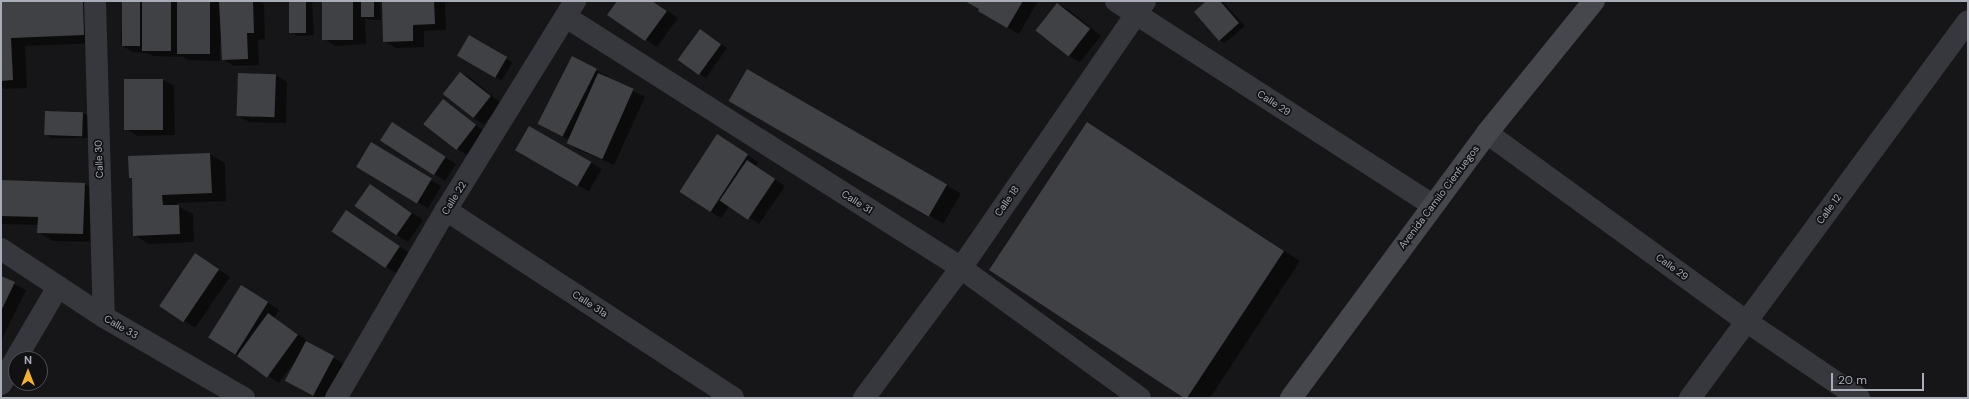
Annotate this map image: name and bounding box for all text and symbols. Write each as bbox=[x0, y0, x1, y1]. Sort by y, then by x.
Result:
street label: Calle 29 bbox=[1255, 88, 1293, 118]
street label: Calle 30 bbox=[92, 140, 106, 178]
street label: Avenida Camilo Cienfuegos bbox=[1396, 143, 1482, 251]
street label: Calle 22 bbox=[439, 179, 469, 217]
street label: Calle 18 bbox=[992, 183, 1022, 219]
street label: Calle 31 bbox=[839, 188, 875, 216]
street label: Calle 12 bbox=[1814, 192, 1844, 226]
street label: Calle 29 bbox=[1653, 251, 1691, 283]
street label: Calle 31a bbox=[570, 288, 610, 320]
street label: Calle 33 bbox=[102, 312, 140, 342]
north arrow bbox=[8, 351, 48, 391]
text: N bbox=[24, 353, 32, 367]
scale bar bbox=[1833, 365, 1926, 391]
text: 20 m bbox=[1838, 372, 1867, 388]

